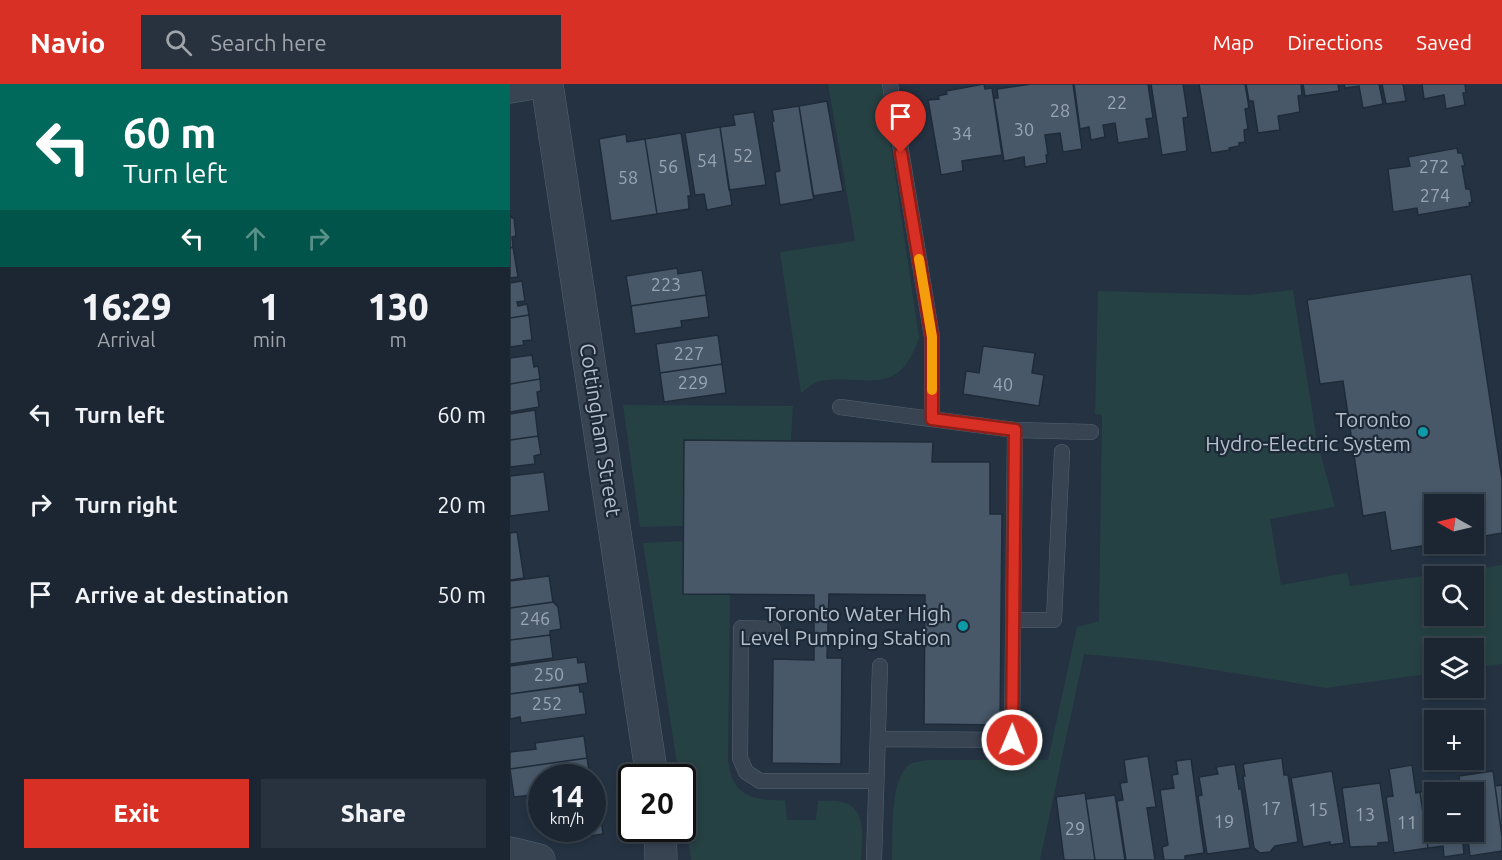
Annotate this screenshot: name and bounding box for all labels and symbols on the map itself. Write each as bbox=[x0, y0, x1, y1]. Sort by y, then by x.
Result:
pin bbox=[875, 91, 926, 153]
house number: 22 bbox=[1107, 92, 1127, 112]
house number: 28 bbox=[1050, 100, 1070, 120]
house number: 30 bbox=[1014, 119, 1034, 139]
house number: 34 bbox=[952, 123, 972, 143]
house number: 52 bbox=[733, 145, 753, 165]
house number: 54 bbox=[697, 150, 717, 170]
house number: 56 bbox=[658, 156, 678, 176]
house number: 272 bbox=[1419, 156, 1449, 176]
house number: 58 bbox=[618, 167, 638, 187]
house number: 274 bbox=[1420, 185, 1450, 205]
house number: 223 bbox=[651, 274, 681, 294]
street label: Cottingham Street bbox=[575, 341, 627, 518]
house number: 227 bbox=[674, 343, 704, 363]
house number: 229 bbox=[678, 372, 708, 392]
house number: 40 bbox=[993, 374, 1013, 394]
place label: Toronto Hydro-Electric System bbox=[1205, 407, 1411, 455]
marker: Toronto Hydro-Electric System bbox=[1416, 425, 1430, 439]
north arrow bbox=[1424, 494, 1484, 554]
place label: Toronto Water High Level Pumping Station bbox=[740, 601, 951, 649]
house number: 246 bbox=[520, 608, 550, 628]
marker: Toronto Water High Level Pumping Station bbox=[956, 619, 970, 633]
house number: 250 bbox=[534, 664, 564, 684]
house number: 252 bbox=[532, 693, 562, 713]
position arrow bbox=[980, 708, 1044, 772]
speed limit sign: 20 bbox=[618, 764, 696, 842]
house number: 17 bbox=[1261, 798, 1281, 818]
house number: 15 bbox=[1308, 799, 1328, 819]
house number: 13 bbox=[1355, 804, 1375, 824]
house number: 19 bbox=[1214, 811, 1234, 831]
house number: 11 bbox=[1397, 812, 1417, 832]
house number: 29 bbox=[1065, 818, 1085, 838]

